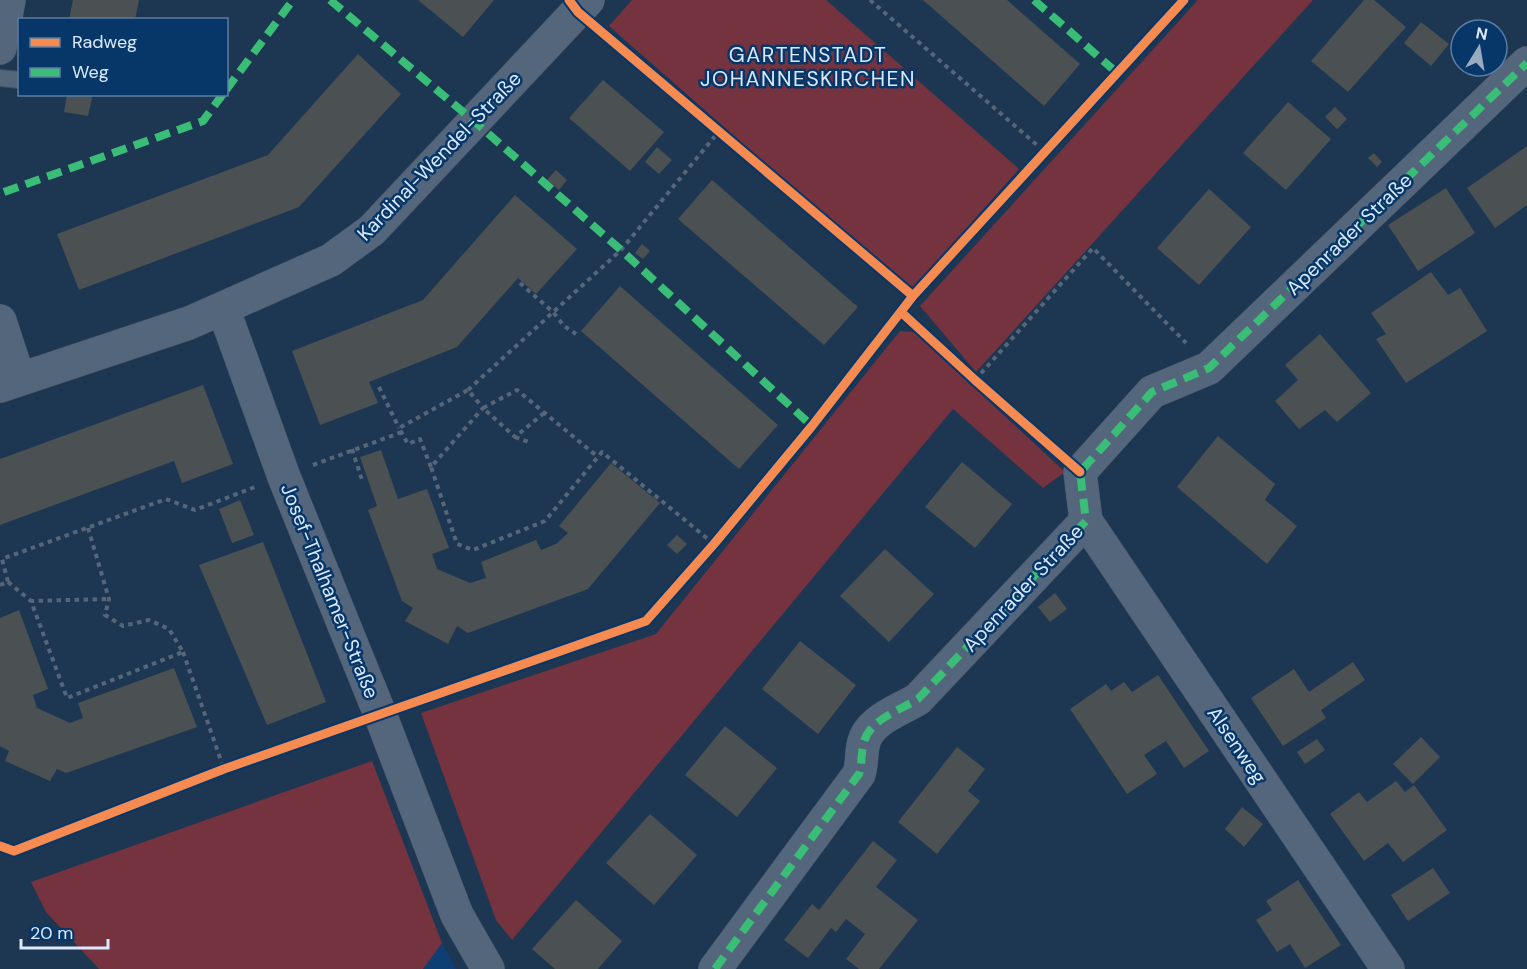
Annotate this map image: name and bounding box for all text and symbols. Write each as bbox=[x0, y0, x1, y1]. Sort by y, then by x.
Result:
legend bbox=[18, 18, 228, 96]
north arrow bbox=[1449, 18, 1509, 78]
text: N bbox=[1474, 22, 1489, 45]
text: Radweg bbox=[72, 30, 137, 54]
district label: GARTENSTADT JOHANNESKIRCHEN bbox=[700, 41, 916, 93]
text: Weg bbox=[72, 60, 109, 84]
street label: Kardinal-Wendel-Straße bbox=[351, 66, 527, 246]
street label: Apenrader Straße bbox=[1280, 167, 1418, 301]
street label: Josef-Thalhamer-Straße bbox=[275, 480, 385, 702]
street label: Apenrader Straße bbox=[957, 519, 1089, 657]
street label: Alsenweg bbox=[1202, 701, 1272, 789]
scale bar bbox=[21, 912, 108, 950]
text: 20 m bbox=[30, 921, 73, 945]

